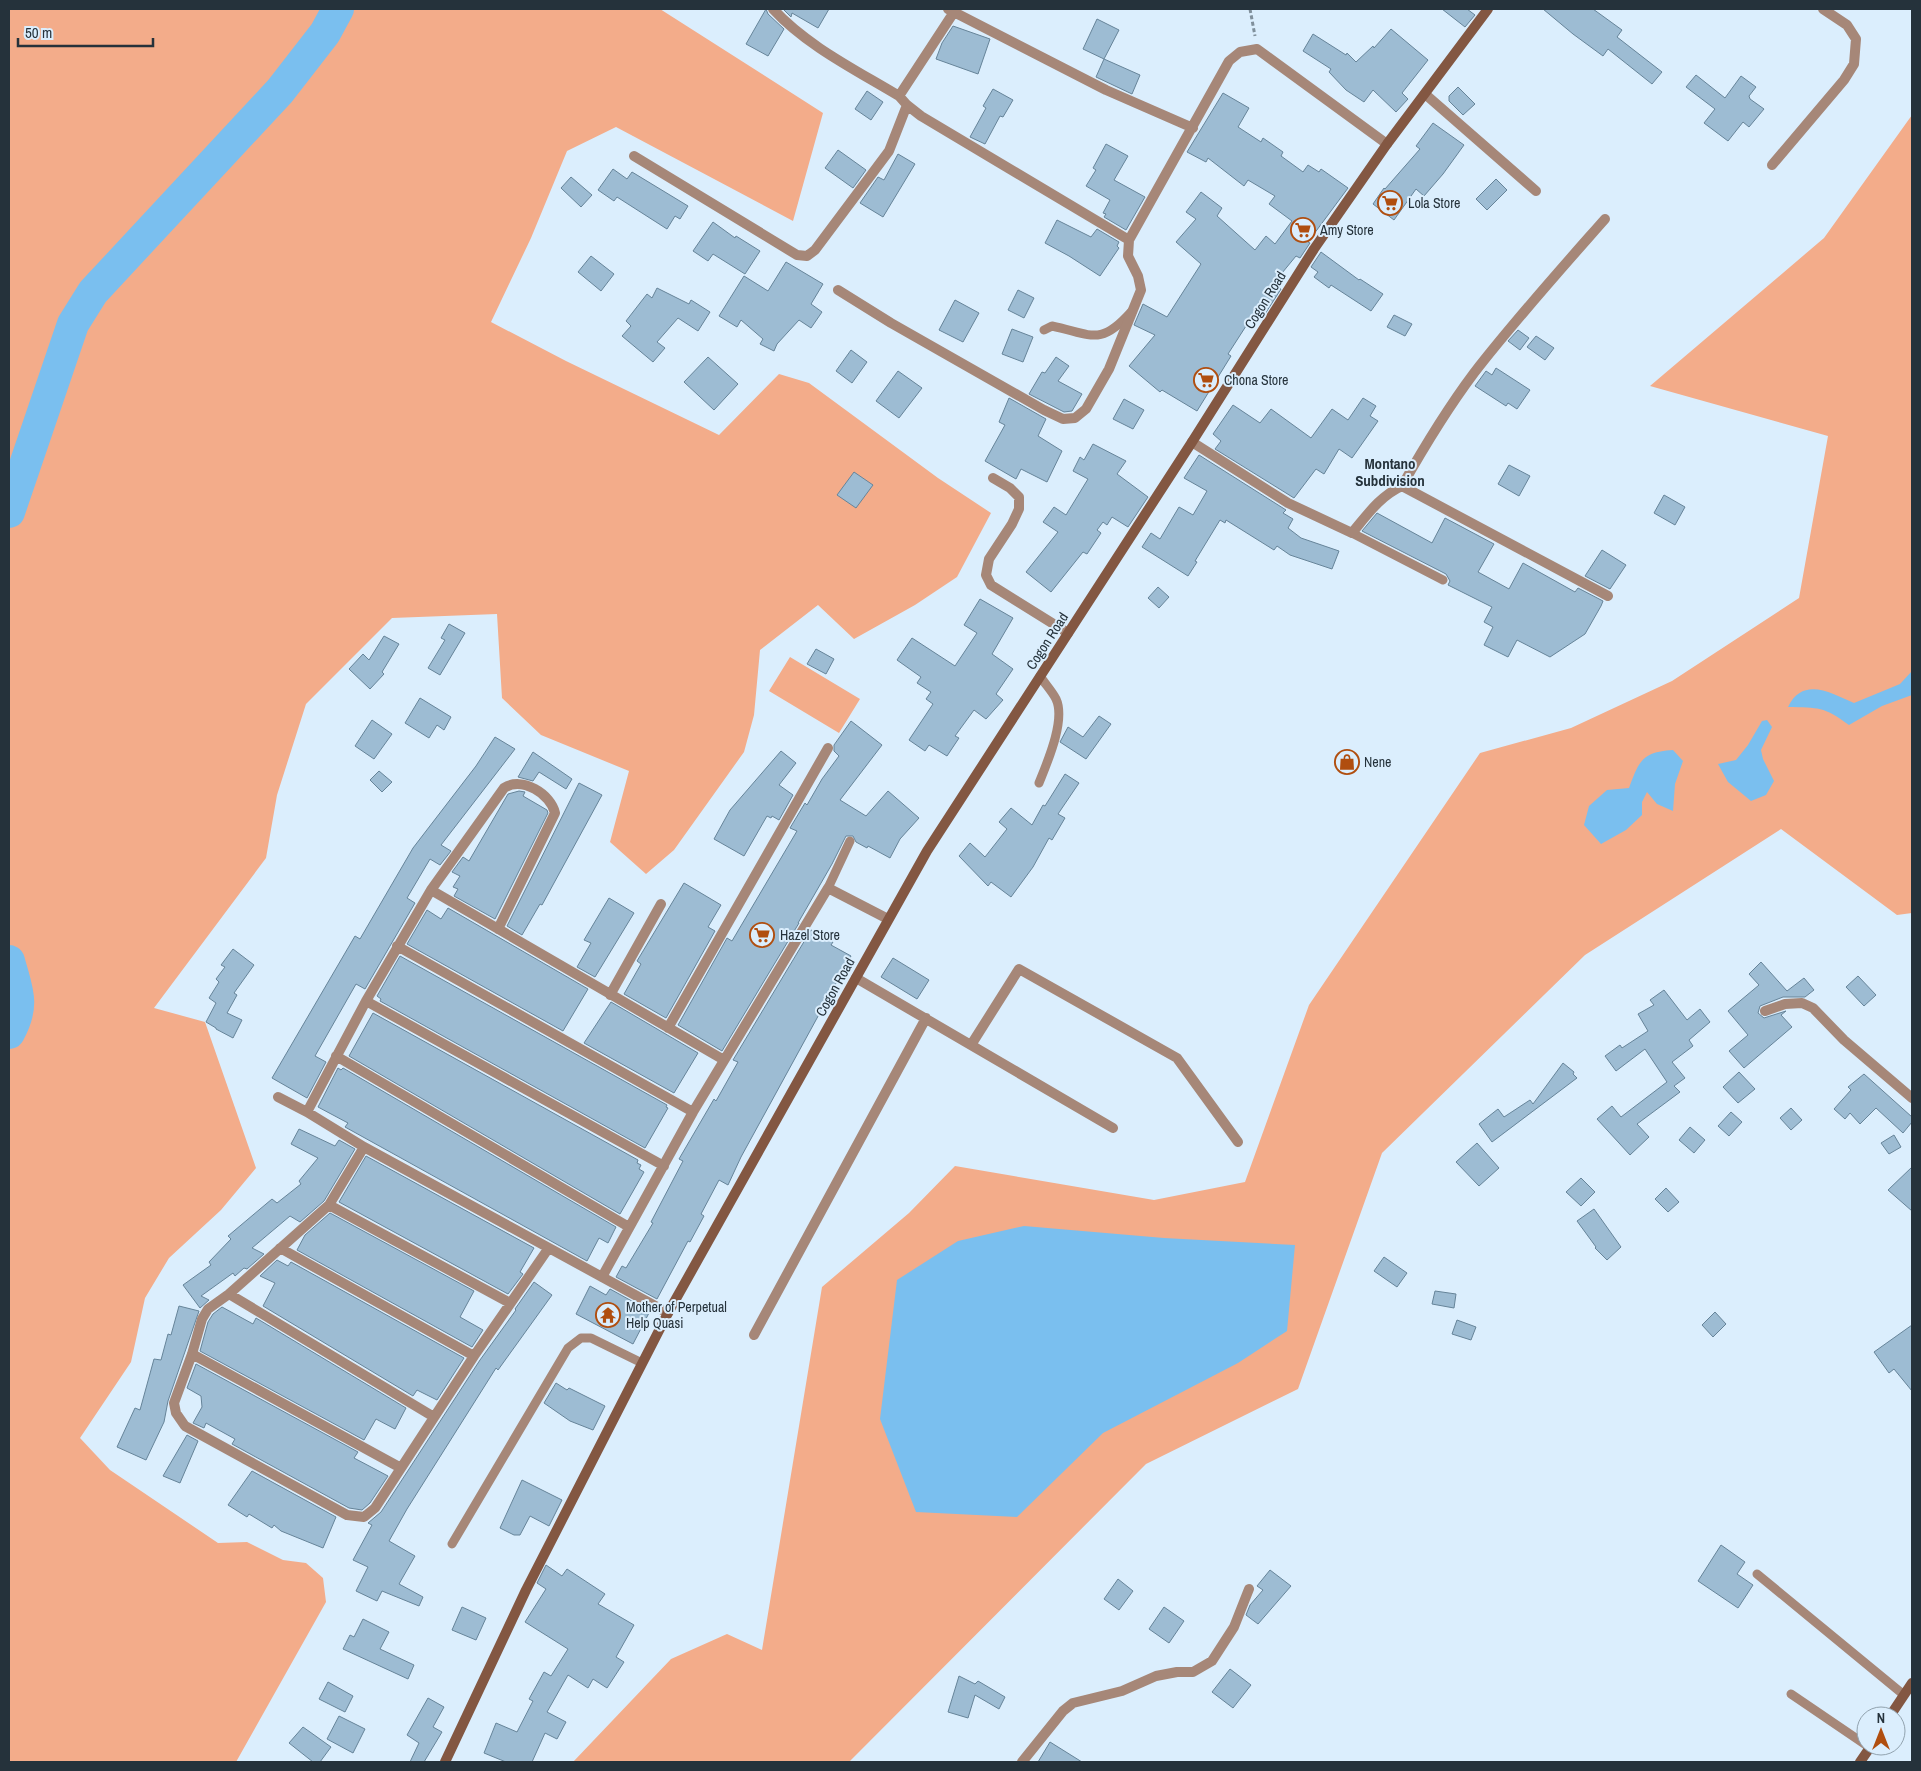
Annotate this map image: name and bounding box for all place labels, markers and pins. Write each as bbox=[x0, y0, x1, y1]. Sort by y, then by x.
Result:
supermarket icon: Lola Store bbox=[1377, 190, 1403, 216]
place label: Lola Store bbox=[1408, 194, 1460, 212]
supermarket icon: Amy Store bbox=[1290, 217, 1316, 243]
place label: Amy Store bbox=[1319, 221, 1374, 239]
supermarket icon: Chona Store bbox=[1193, 367, 1219, 393]
place label: Chona Store bbox=[1224, 371, 1288, 389]
shop icon: Nene bbox=[1334, 749, 1360, 775]
place label: Nene bbox=[1364, 753, 1391, 771]
supermarket icon: Hazel Store bbox=[749, 922, 775, 948]
place label: Hazel Store bbox=[780, 926, 840, 944]
place label: Mother of Perpetual Help Quasi bbox=[626, 1298, 727, 1332]
temple icon: Mother of Perpetual Help Quasi bbox=[595, 1302, 621, 1328]

